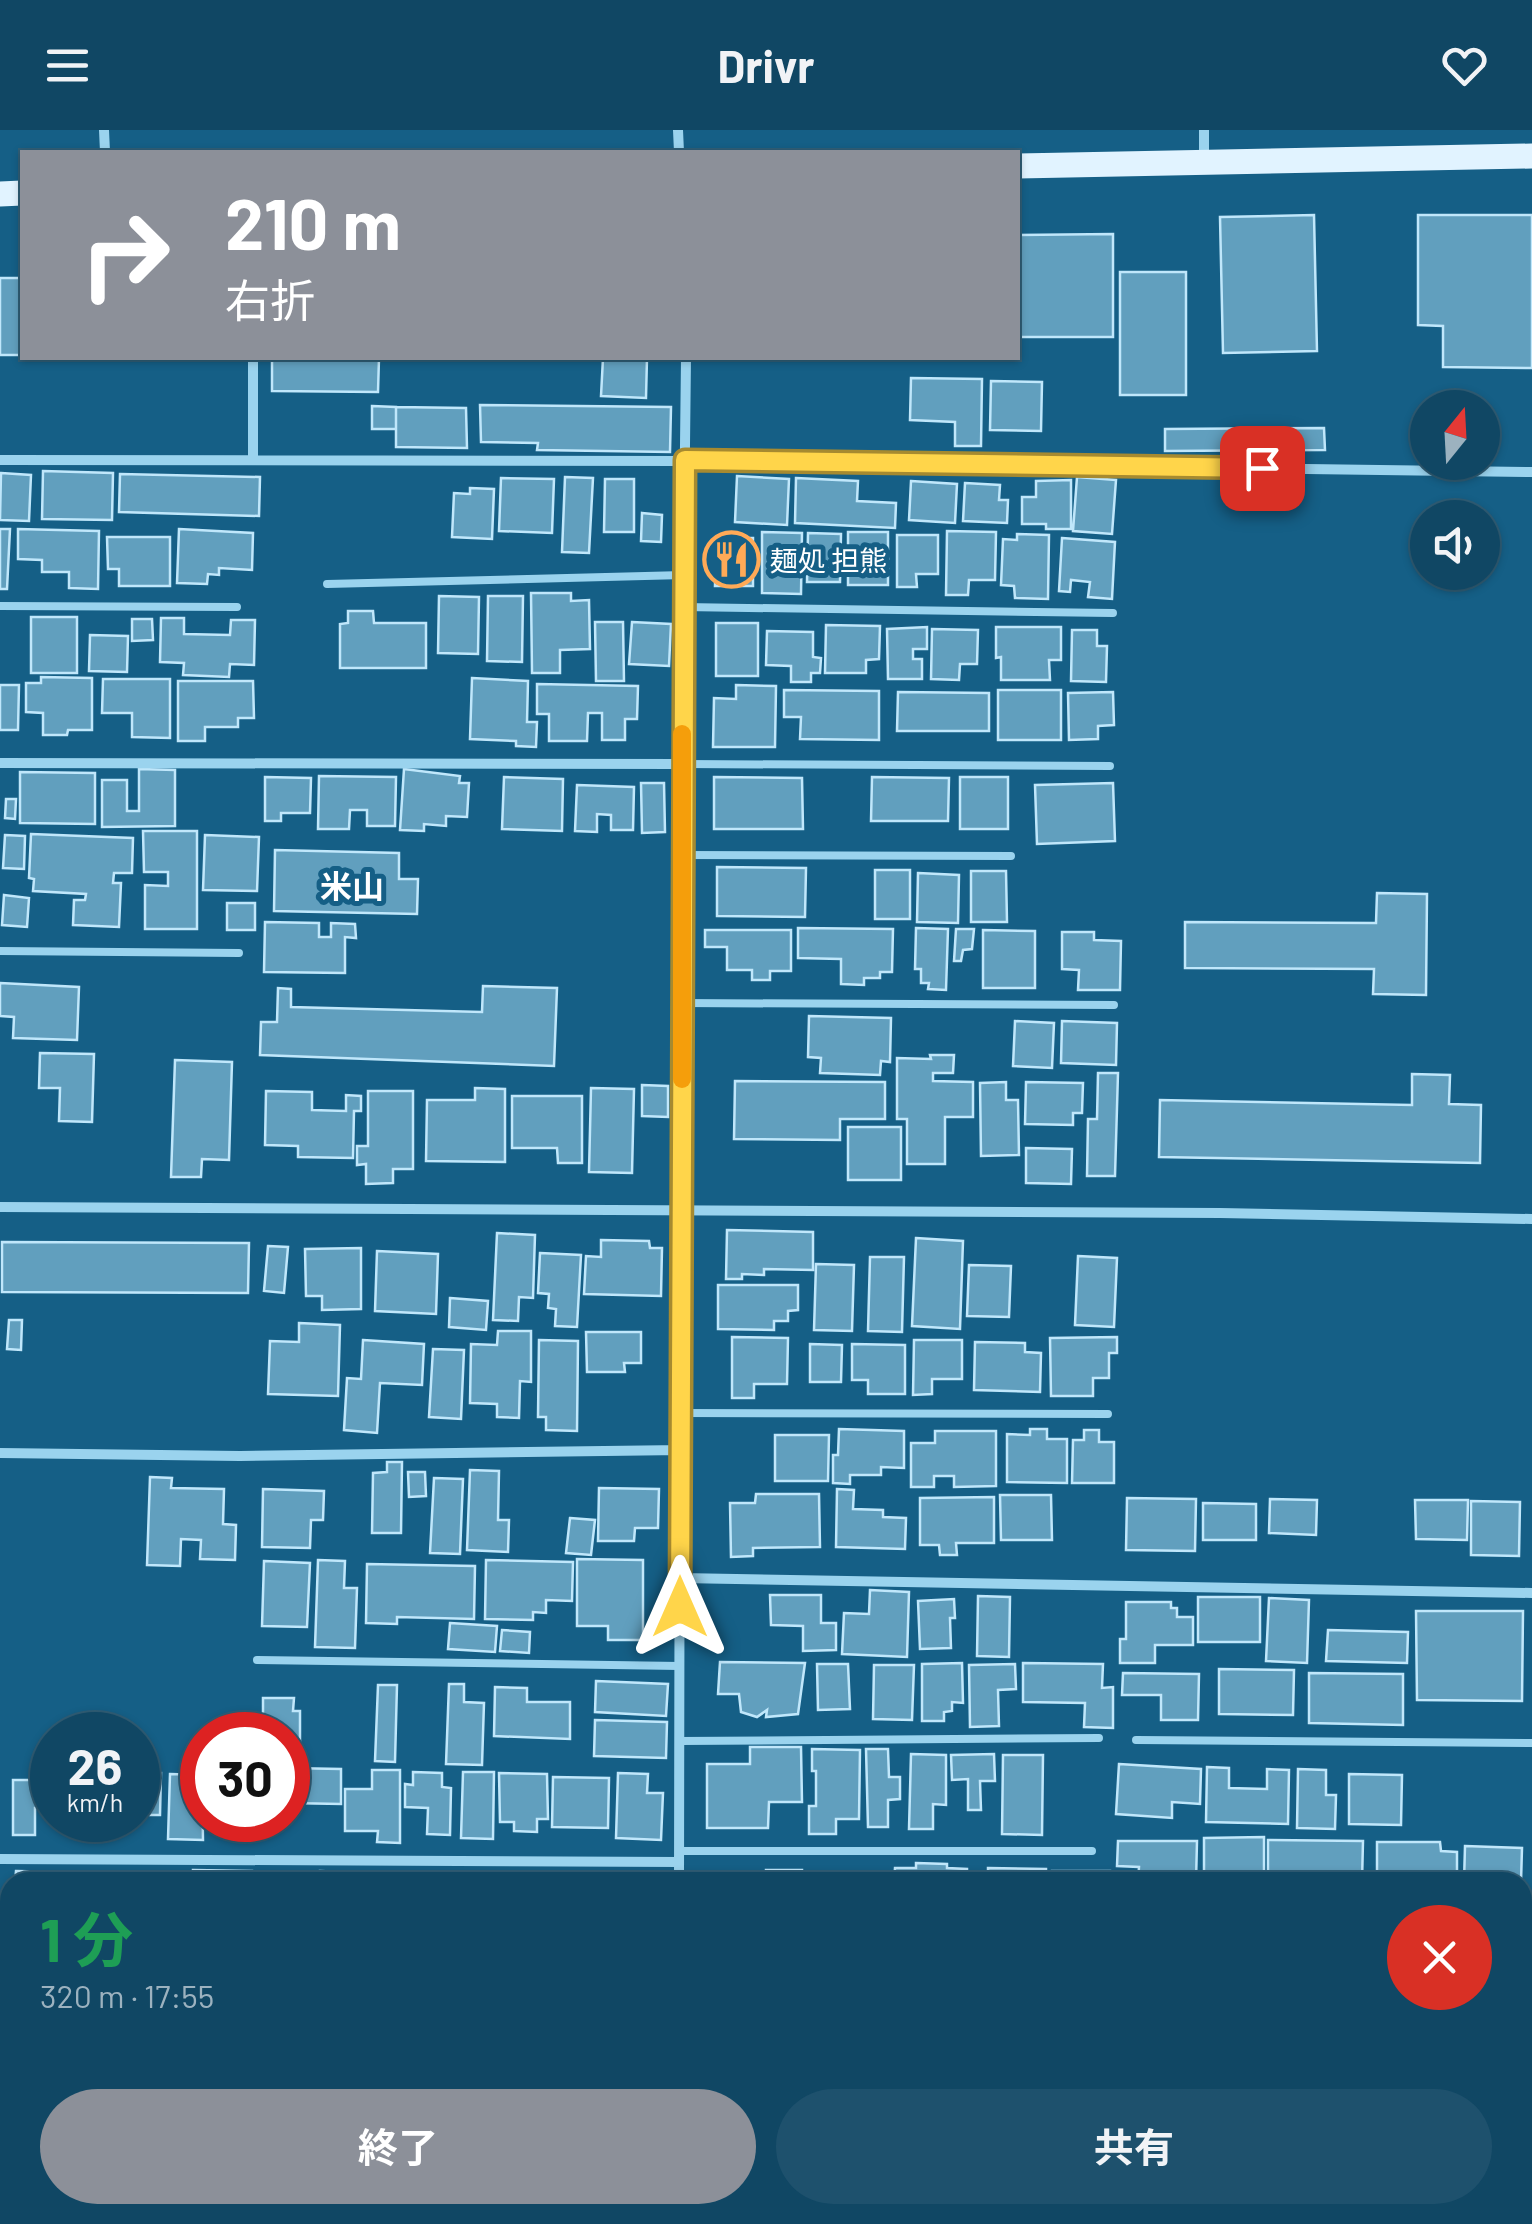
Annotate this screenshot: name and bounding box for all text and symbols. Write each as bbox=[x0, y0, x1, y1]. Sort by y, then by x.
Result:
icon: menu bbox=[40, 38, 95, 93]
text: Drivr bbox=[717, 38, 815, 92]
icon: heart bbox=[1437, 38, 1492, 93]
text: 210 m bbox=[225, 180, 401, 264]
icon: right bbox=[60, 190, 190, 320]
text: 右折 bbox=[225, 272, 315, 326]
north arrow bbox=[1410, 390, 1500, 480]
map controls bbox=[1410, 390, 1500, 590]
pin bbox=[1220, 426, 1305, 511]
icon: arrive bbox=[1235, 441, 1290, 496]
button: sound bbox=[1410, 500, 1500, 590]
restaurant icon: 麺処 担熊 bbox=[701, 530, 761, 590]
place label: 麺処 担熊 bbox=[770, 543, 888, 577]
district label: 米山 bbox=[320, 866, 384, 904]
position arrow bbox=[628, 1555, 732, 1659]
speed limit sign: 30 bbox=[180, 1712, 310, 1842]
text: 26 bbox=[68, 1735, 122, 1795]
text: km/h bbox=[67, 1787, 123, 1817]
text: 1 分 bbox=[40, 1902, 133, 1974]
button: close bbox=[1387, 1905, 1492, 2010]
text: 320 m · 17:55 bbox=[40, 1976, 214, 2014]
button: 終了 bbox=[40, 2089, 756, 2204]
button: 共有 bbox=[776, 2089, 1492, 2204]

